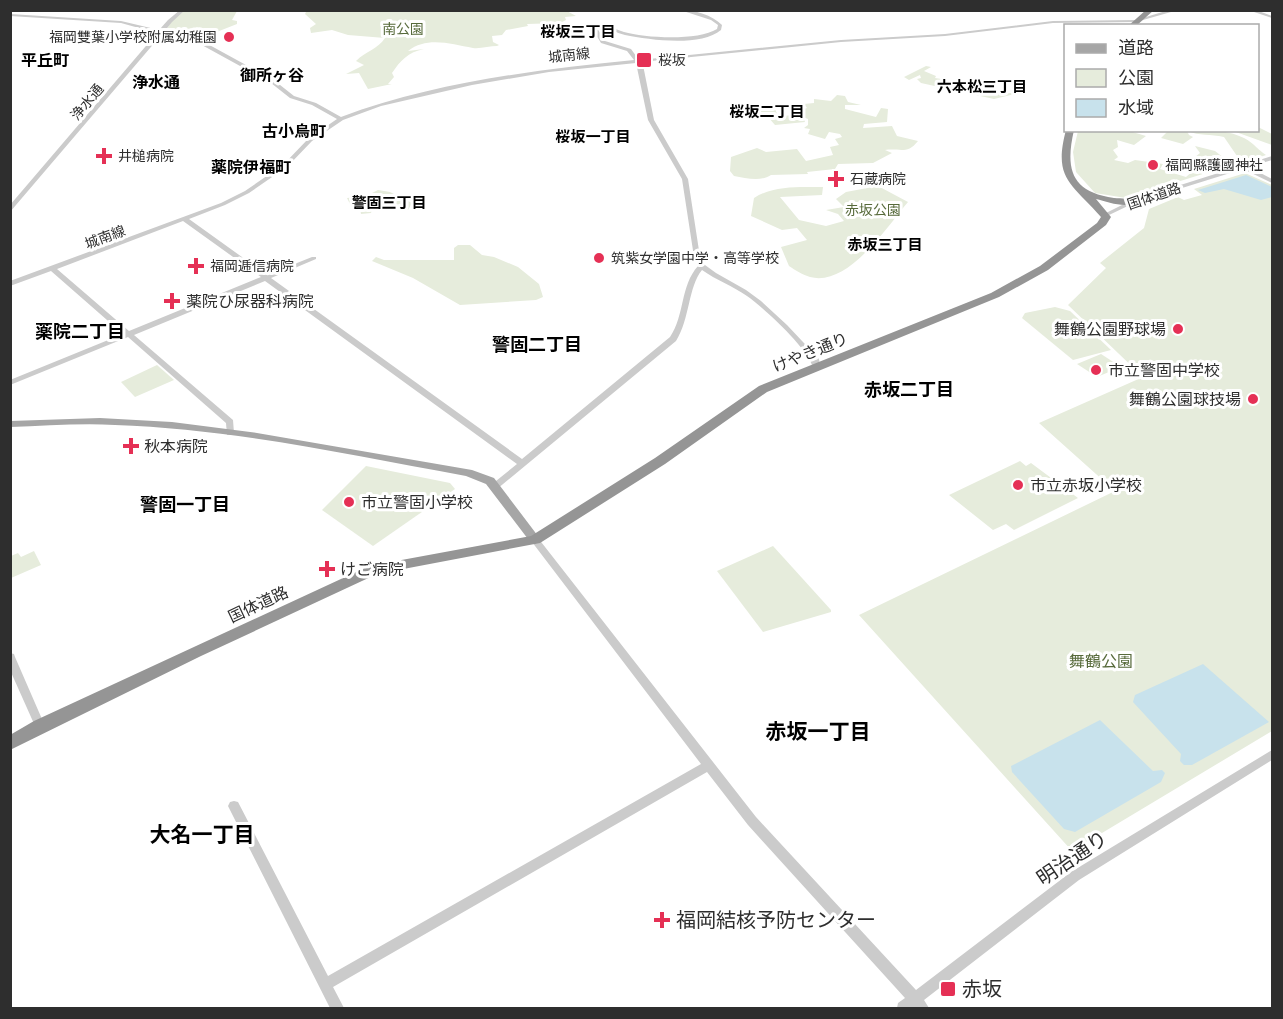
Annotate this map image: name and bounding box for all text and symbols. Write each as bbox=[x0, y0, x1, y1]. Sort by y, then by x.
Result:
park label: 南公園 bbox=[382, 21, 424, 38]
district label: 桜坂三丁目 bbox=[540, 23, 616, 41]
legend bbox=[1064, 24, 1259, 132]
place label: 福岡雙葉小学校附属幼稚園 bbox=[49, 29, 217, 46]
marker: 福岡雙葉小学校附属幼稚園 bbox=[222, 30, 236, 44]
text: 道路 bbox=[1118, 37, 1154, 59]
street label: 城南線 bbox=[547, 45, 591, 66]
district label: 平丘町 bbox=[21, 51, 69, 70]
marker: 桜坂 bbox=[635, 51, 653, 69]
place label: 桜坂 bbox=[658, 52, 686, 69]
district label: 御所ヶ谷 bbox=[240, 66, 304, 85]
text: 公園 bbox=[1118, 67, 1154, 89]
district label: 浄水通 bbox=[132, 73, 180, 92]
district label: 六本松三丁目 bbox=[937, 78, 1027, 96]
street label: 浄水通 bbox=[67, 81, 107, 124]
text: 水域 bbox=[1118, 97, 1154, 119]
district label: 桜坂二丁目 bbox=[729, 103, 805, 121]
district label: 古小烏町 bbox=[262, 122, 326, 141]
district label: 桜坂一丁目 bbox=[555, 128, 631, 146]
marker: 井槌病院 bbox=[95, 147, 113, 165]
place label: 井槌病院 bbox=[118, 148, 174, 165]
place label: 福岡縣護國神社 bbox=[1165, 157, 1263, 174]
district label: 薬院伊福町 bbox=[211, 158, 291, 177]
marker: 福岡縣護國神社 bbox=[1146, 158, 1160, 172]
marker: 石蔵病院 bbox=[827, 170, 845, 188]
place label: 石蔵病院 bbox=[850, 171, 906, 188]
street label: 国体道路 bbox=[1125, 179, 1183, 214]
district label: 警固三丁目 bbox=[351, 194, 427, 212]
park label: 赤坂公園 bbox=[845, 202, 901, 219]
street label: 城南線 bbox=[83, 222, 128, 253]
district label: 赤坂三丁目 bbox=[847, 236, 923, 254]
place label: 筑紫女学園中学・高等学校 bbox=[611, 250, 779, 267]
marker: 筑紫女学園中学・高等学校 bbox=[592, 251, 606, 265]
marker: 福岡逓信病院 bbox=[187, 257, 205, 275]
place label: 福岡逓信病院 bbox=[210, 258, 294, 275]
marker: 薬院ひ尿器科病院 bbox=[163, 292, 181, 310]
place label: 薬院ひ尿器科病院 bbox=[186, 292, 314, 311]
place label: 舞鶴公園野球場 bbox=[1054, 320, 1166, 339]
district label: 薬院二丁目 bbox=[35, 321, 125, 343]
marker: 舞鶴公園野球場 bbox=[1171, 322, 1185, 336]
street label: けやき通り bbox=[770, 329, 851, 376]
district label: 警固二丁目 bbox=[492, 334, 582, 356]
place label: 市立警固中学校 bbox=[1108, 361, 1220, 380]
marker: 市立警固中学校 bbox=[1089, 363, 1103, 377]
district label: 赤坂二丁目 bbox=[864, 379, 954, 401]
place label: 舞鶴公園球技場 bbox=[1129, 390, 1241, 409]
marker: 舞鶴公園球技場 bbox=[1246, 392, 1260, 406]
marker: 秋本病院 bbox=[122, 437, 140, 455]
place label: 秋本病院 bbox=[144, 437, 208, 456]
place label: 市立赤坂小学校 bbox=[1030, 476, 1142, 495]
marker: 市立赤坂小学校 bbox=[1011, 478, 1025, 492]
place label: 市立警固小学校 bbox=[361, 493, 473, 512]
district label: 警固一丁目 bbox=[140, 494, 230, 516]
marker: 市立警固小学校 bbox=[342, 495, 356, 509]
marker: けご病院 bbox=[318, 560, 336, 578]
place label: けご病院 bbox=[340, 560, 404, 579]
street label: 国体道路 bbox=[225, 582, 291, 627]
park label: 舞鶴公園 bbox=[1069, 652, 1133, 671]
district label: 赤坂一丁目 bbox=[766, 719, 871, 745]
district label: 大名一丁目 bbox=[150, 822, 255, 848]
street label: 明治通り bbox=[1032, 826, 1112, 890]
place label: 福岡結核予防センター bbox=[676, 908, 876, 932]
marker: 福岡結核予防センター bbox=[653, 911, 671, 929]
place label: 赤坂 bbox=[962, 977, 1002, 1001]
marker: 赤坂 bbox=[939, 980, 957, 998]

